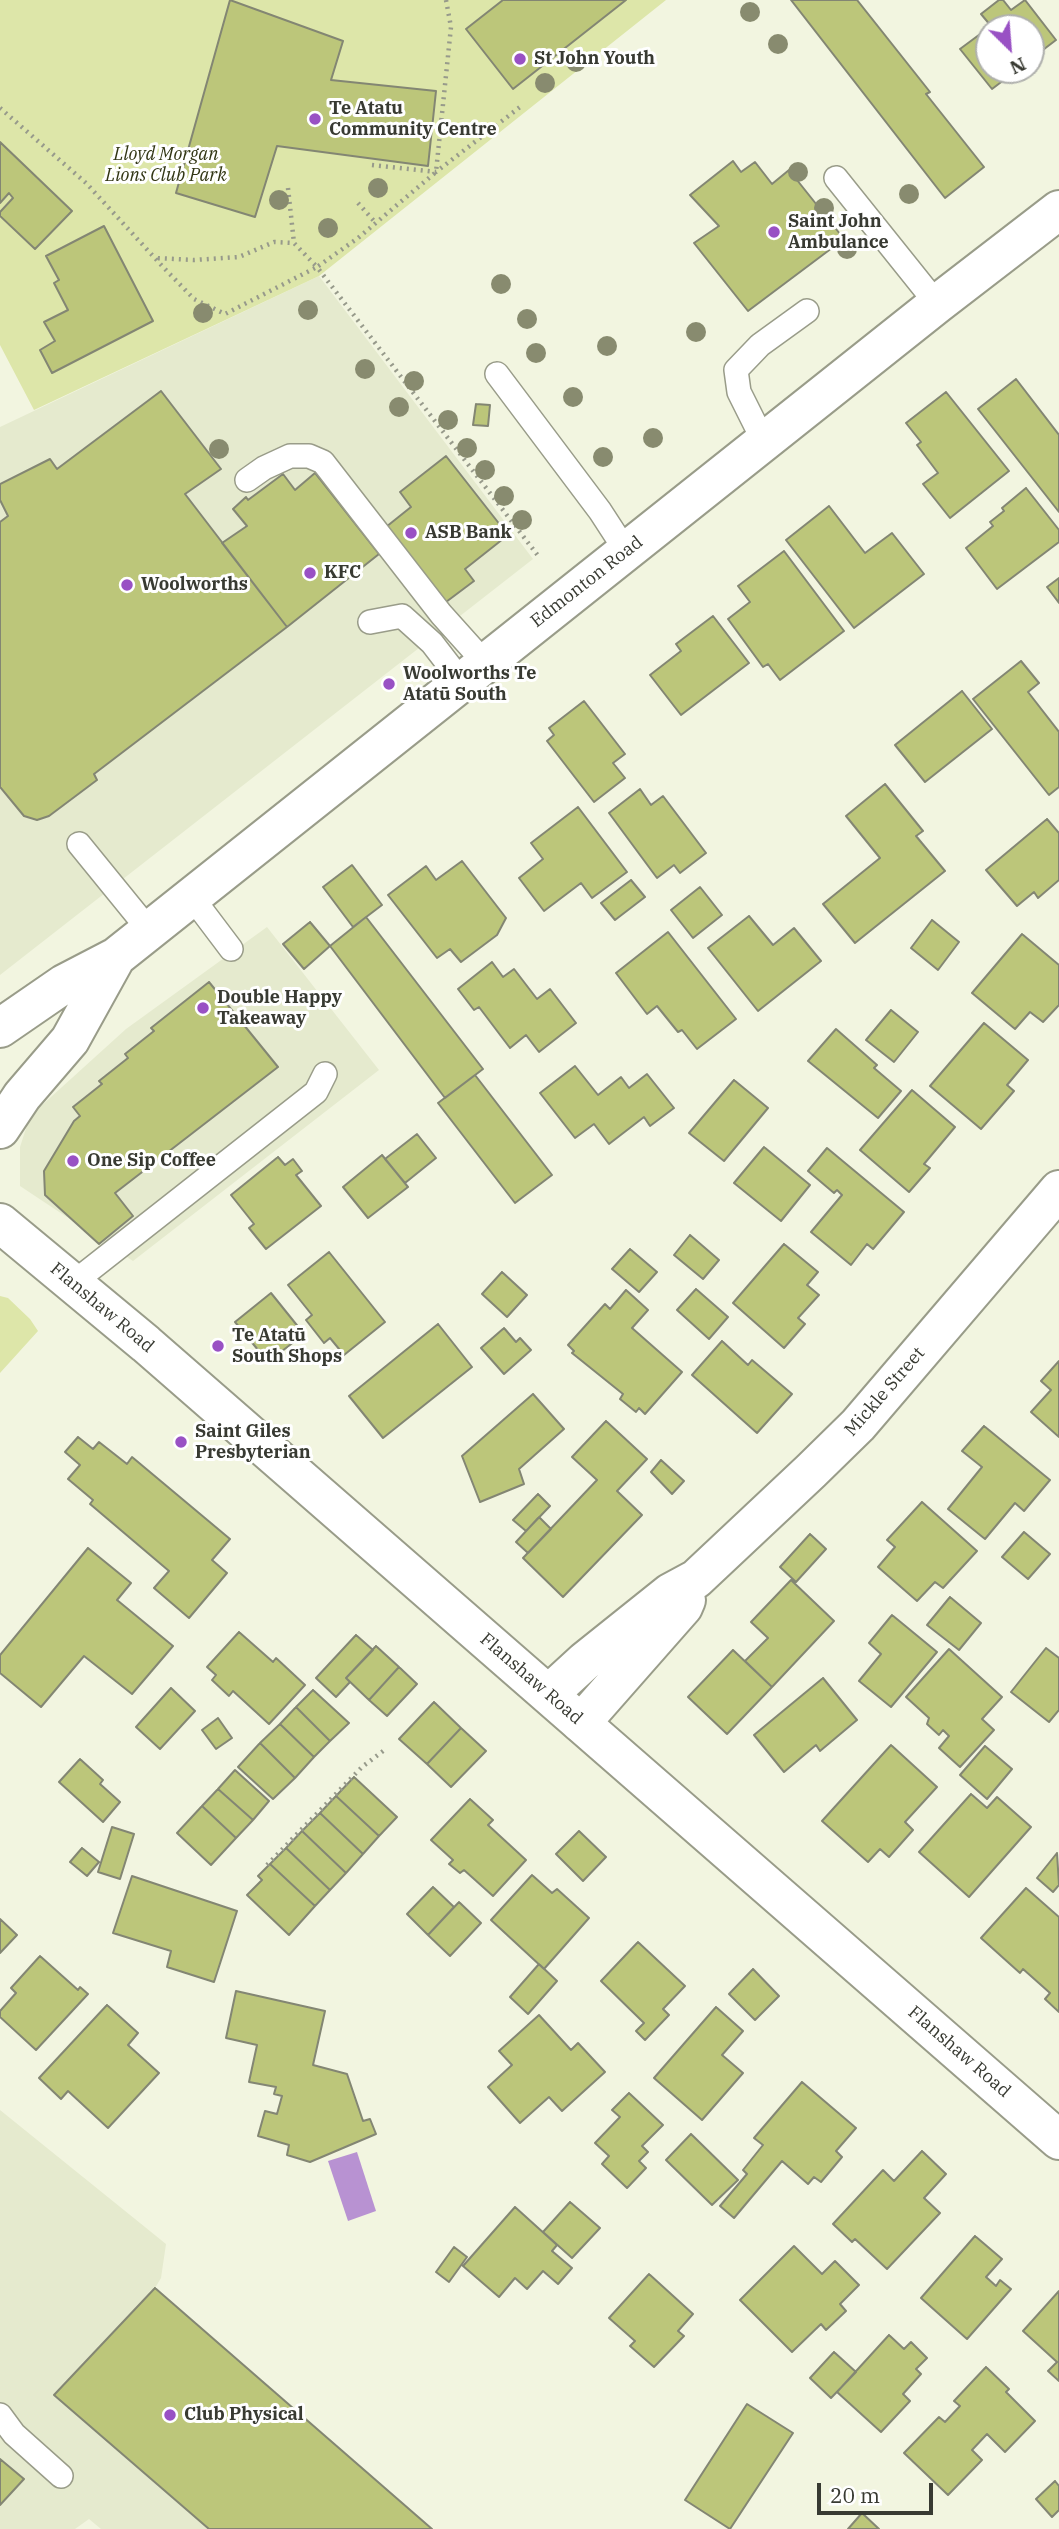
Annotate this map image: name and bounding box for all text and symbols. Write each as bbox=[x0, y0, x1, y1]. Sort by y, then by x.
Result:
north arrow bbox=[975, 14, 1045, 84]
place label: St John Youth bbox=[534, 48, 655, 70]
marker: St John Youth bbox=[512, 51, 528, 67]
text: N bbox=[1006, 52, 1030, 80]
place label: Te Atatu Community Centre bbox=[329, 98, 497, 140]
marker: Te Atatu Community Centre bbox=[307, 111, 323, 127]
park label: Lloyd Morgan Lions Club Park bbox=[105, 144, 227, 186]
place label: Saint John Ambulance bbox=[788, 211, 889, 254]
marker: Saint John Ambulance bbox=[766, 224, 782, 240]
place label: ASB Bank bbox=[425, 522, 512, 544]
marker: ASB Bank bbox=[403, 525, 419, 541]
street label: Edmonton Road bbox=[527, 532, 647, 632]
place label: KFC bbox=[324, 562, 361, 584]
marker: KFC bbox=[302, 565, 318, 581]
place label: Woolworths bbox=[141, 574, 248, 596]
marker: Woolworths bbox=[119, 577, 135, 593]
place label: Woolworths Te Atatū South bbox=[403, 663, 536, 706]
marker: Woolworths Te Atatū South bbox=[381, 676, 397, 692]
place label: Double Happy Takeaway bbox=[217, 987, 342, 1030]
marker: Double Happy Takeaway bbox=[195, 1000, 211, 1016]
place label: One Sip Coffee bbox=[87, 1150, 216, 1172]
marker: One Sip Coffee bbox=[65, 1153, 81, 1169]
street label: Flanshaw Road bbox=[46, 1258, 158, 1358]
place label: Te Atatū South Shops bbox=[232, 1325, 342, 1368]
marker: Te Atatū South Shops bbox=[210, 1338, 226, 1354]
street label: Mickle Street bbox=[840, 1343, 930, 1441]
place label: Saint Giles Presbyterian bbox=[195, 1421, 311, 1464]
marker: Saint Giles Presbyterian bbox=[173, 1434, 189, 1450]
street label: Flanshaw Road bbox=[475, 1629, 587, 1729]
street label: Flanshaw Road bbox=[903, 2002, 1015, 2102]
place label: Club Physical bbox=[184, 2404, 304, 2426]
marker: Club Physical bbox=[162, 2407, 178, 2423]
scale bar bbox=[821, 2470, 936, 2514]
text: 20 m bbox=[830, 2481, 880, 2509]

